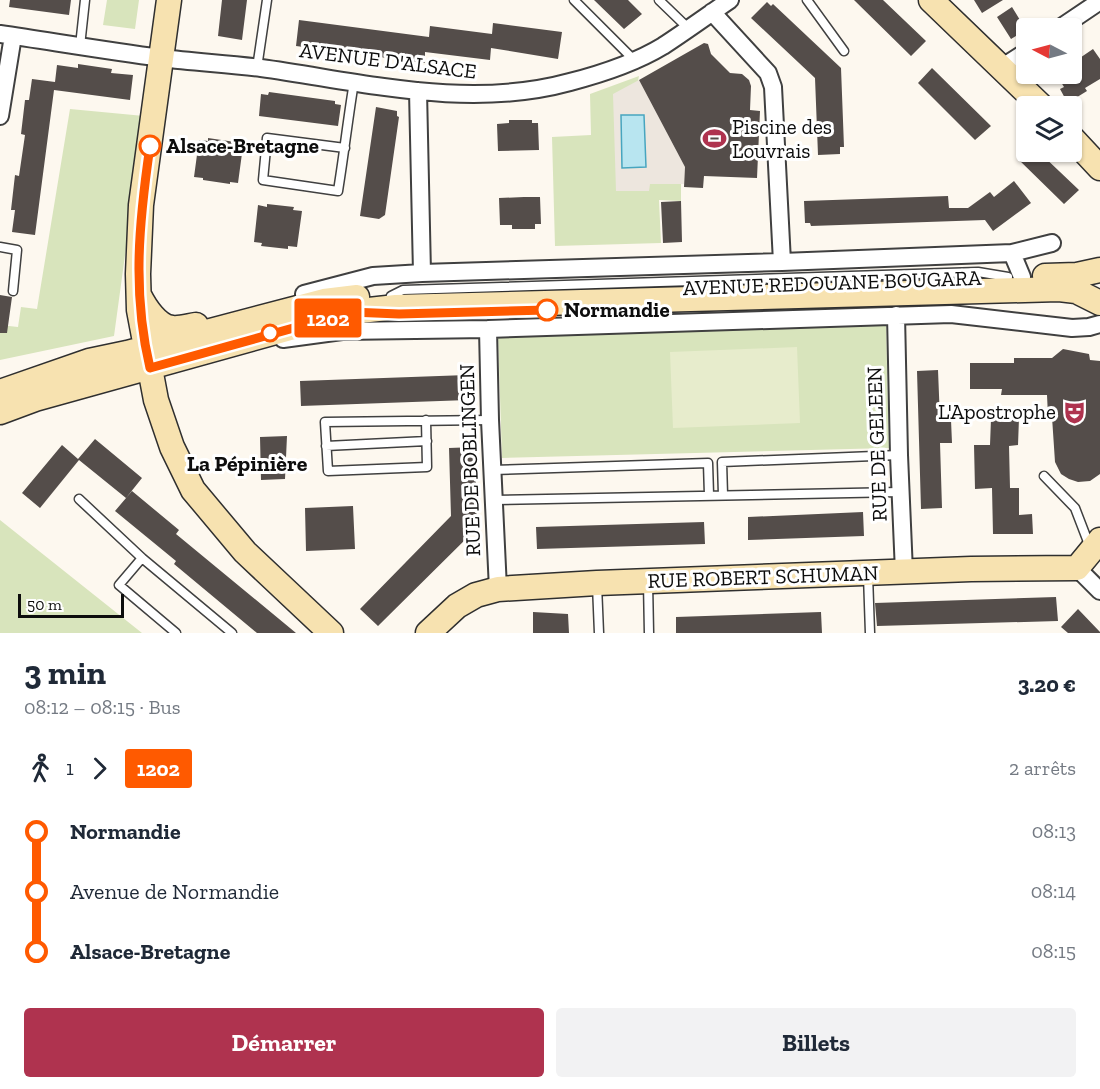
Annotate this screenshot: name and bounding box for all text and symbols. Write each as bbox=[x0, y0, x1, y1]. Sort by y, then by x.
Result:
north arrow bbox=[1016, 18, 1082, 84]
map controls bbox=[1016, 18, 1082, 162]
street label: AVENUE D'ALSACE bbox=[298, 37, 478, 84]
button: layers bbox=[1016, 96, 1082, 162]
place label: Piscine des Louvrais bbox=[732, 114, 832, 163]
sports icon: Piscine des Louvrais bbox=[701, 126, 727, 152]
place label: Alsace-Bretagne bbox=[166, 133, 319, 158]
marker: Alsace-Bretagne bbox=[139, 135, 161, 157]
street label: AVENUE REDOUANE BOUGARA bbox=[682, 265, 982, 300]
place label: Normandie bbox=[564, 297, 670, 322]
line badge: 1202 bbox=[286, 298, 370, 338]
marker: Normandie bbox=[536, 299, 558, 321]
text: 1202 bbox=[306, 306, 350, 331]
unlabelled marker bbox=[261, 324, 279, 342]
street label: RUE DE BOBLINGEN bbox=[454, 363, 485, 557]
street label: RUE DE GELEEN bbox=[861, 366, 892, 522]
place label: L'Apostrophe bbox=[938, 399, 1056, 424]
theatre icon: L'Apostrophe bbox=[1061, 399, 1087, 425]
district label: La Pépinière bbox=[187, 450, 308, 477]
street label: RUE ROBERT SCHUMAN bbox=[647, 560, 879, 593]
scale bar bbox=[18, 591, 124, 618]
text: 50 m bbox=[27, 595, 62, 614]
text: 3 min bbox=[24, 653, 106, 692]
text: 3.20 € bbox=[1018, 671, 1076, 698]
text: 08:12 – 08:15 · Bus bbox=[24, 695, 181, 719]
icon: walk bbox=[24, 752, 57, 785]
icon: forward bbox=[83, 752, 116, 785]
text: 1 bbox=[66, 756, 74, 780]
text: 1202 bbox=[137, 756, 180, 781]
text: 2 arrêts bbox=[1009, 756, 1076, 780]
text: Normandie bbox=[70, 818, 181, 845]
text: 08:13 bbox=[1032, 819, 1076, 843]
text: Avenue de Normandie bbox=[70, 878, 279, 905]
text: 08:14 bbox=[1031, 879, 1076, 903]
text: Alsace-Bretagne bbox=[70, 938, 230, 965]
text: 08:15 bbox=[1031, 939, 1076, 963]
button: Démarrer bbox=[24, 1008, 544, 1077]
button: Billets bbox=[556, 1008, 1076, 1077]

